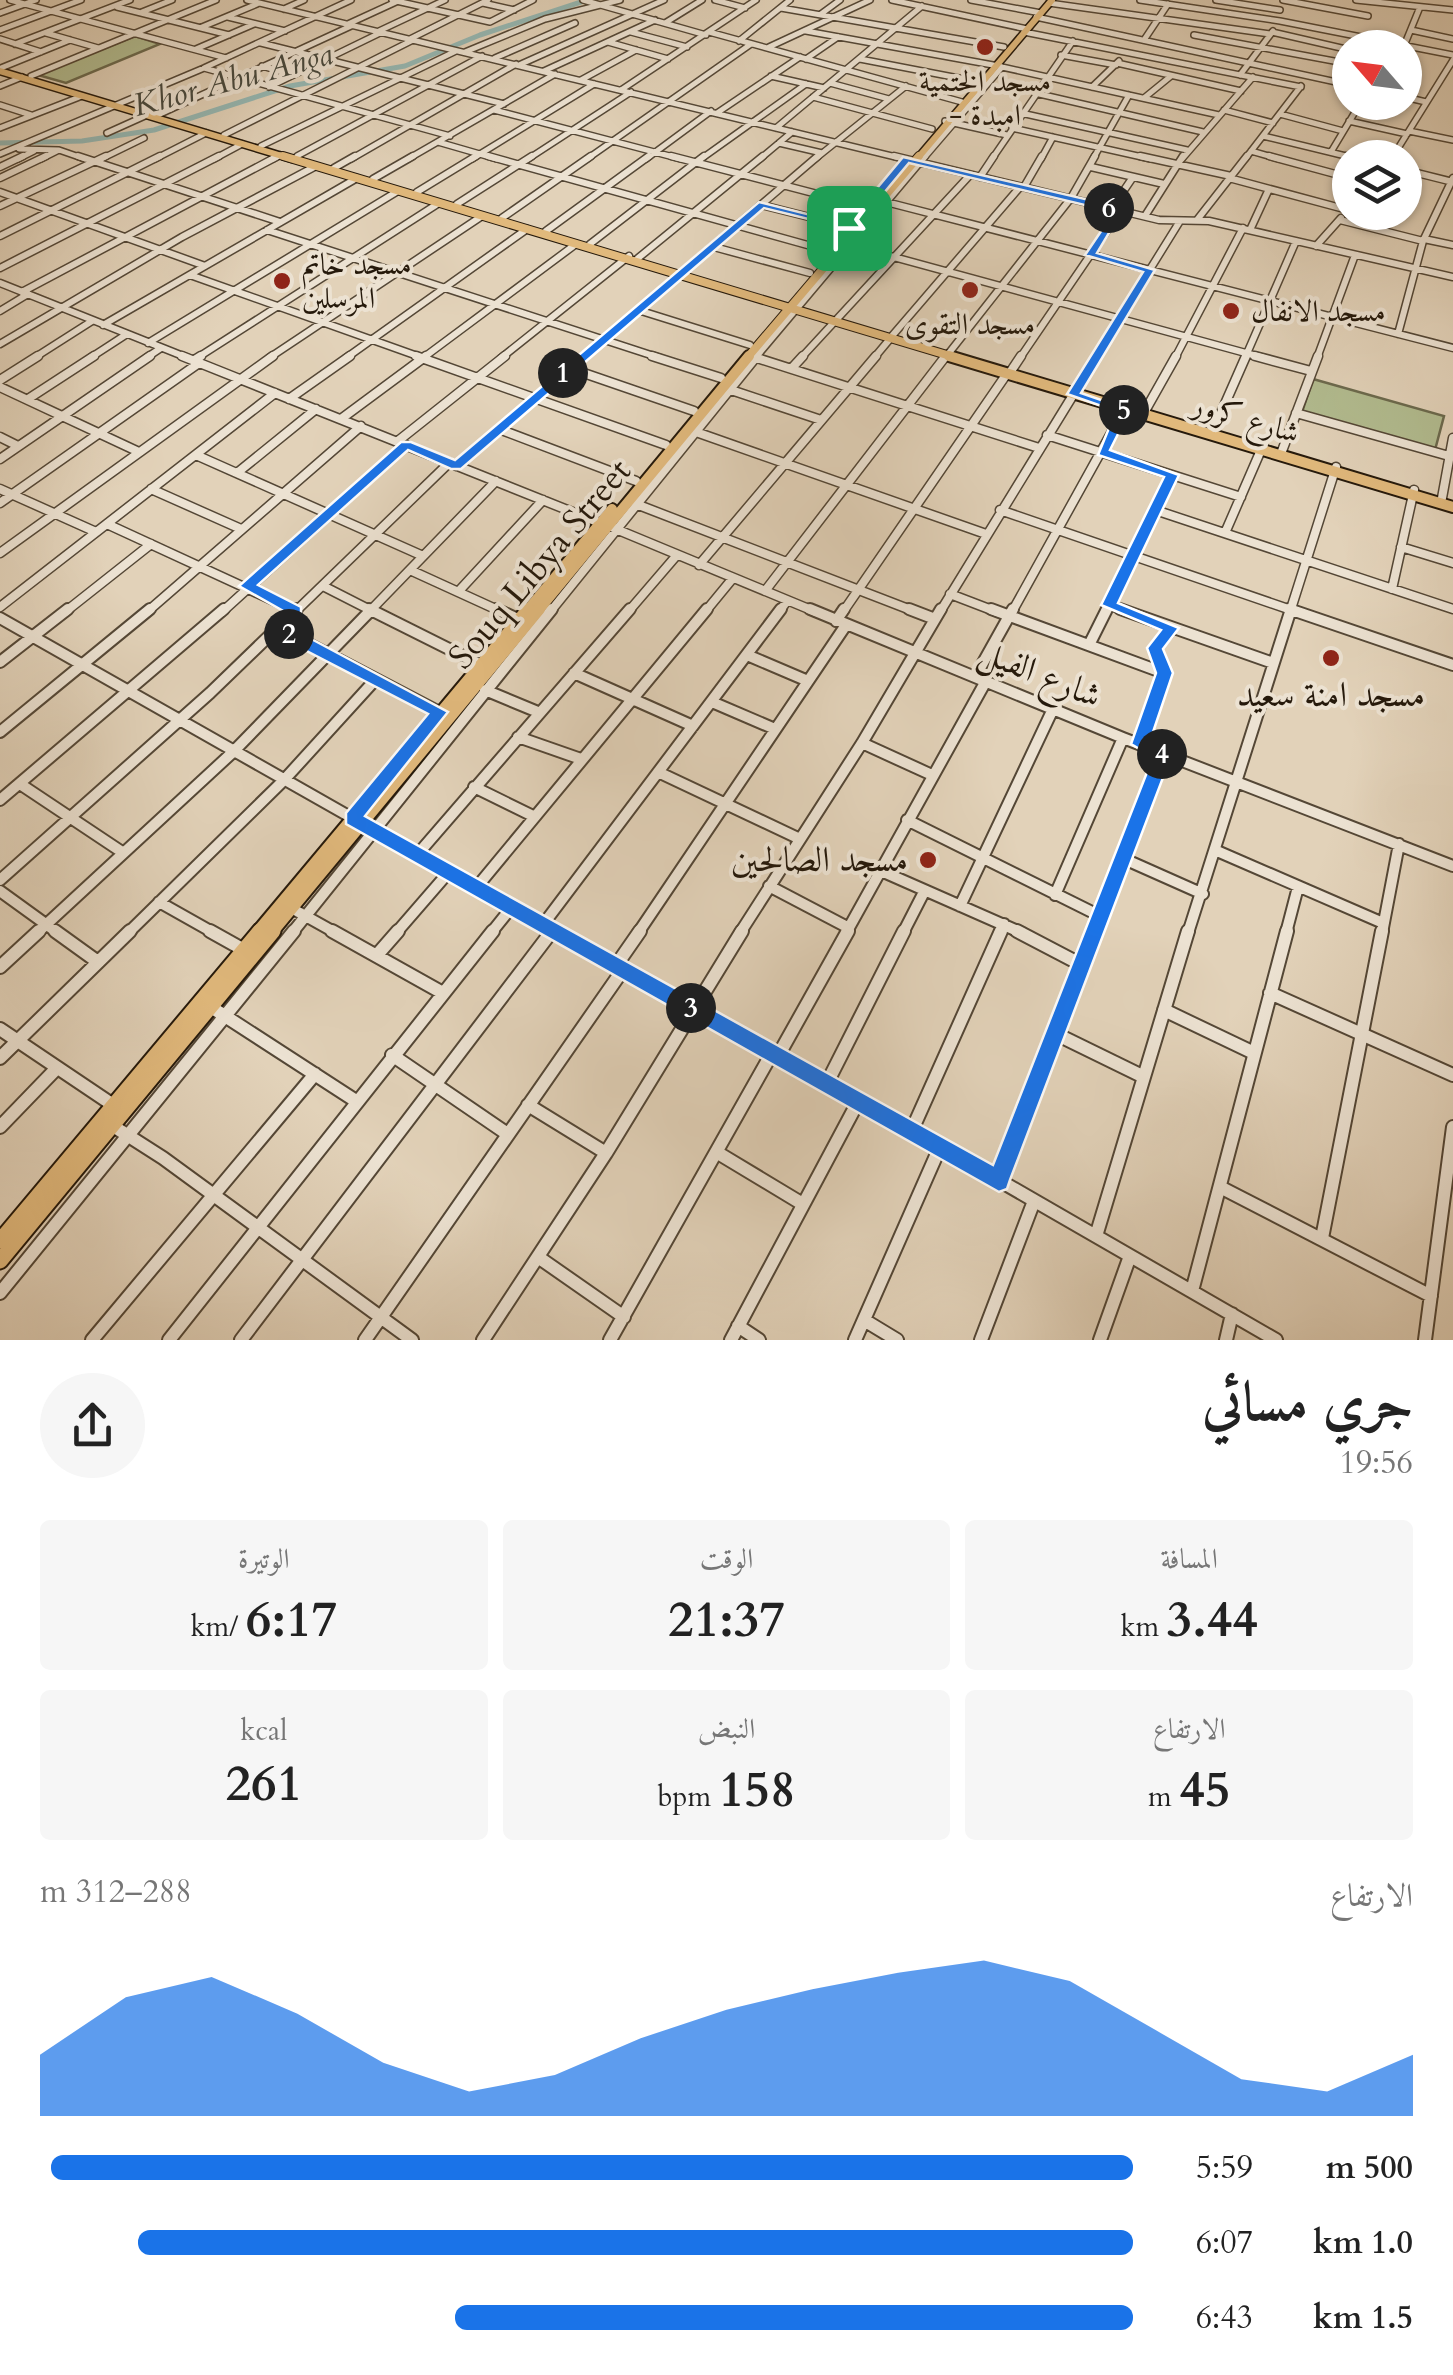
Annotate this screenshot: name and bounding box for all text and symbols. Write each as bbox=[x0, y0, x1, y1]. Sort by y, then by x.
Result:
north arrow bbox=[1332, 30, 1422, 120]
map controls bbox=[1332, 30, 1422, 230]
water label: Khor Abu Anga bbox=[128, 32, 338, 128]
marker: مسجد الختمية - امبدة bbox=[974, 36, 996, 58]
place label: مسجد الختمية - امبدة bbox=[919, 61, 1051, 136]
button: layers bbox=[1332, 140, 1422, 230]
pin: 6 bbox=[1084, 183, 1134, 233]
pin bbox=[807, 186, 892, 271]
text: 6 bbox=[1102, 189, 1116, 227]
icon: arrive bbox=[822, 201, 877, 256]
place label: مسجد خاتم المرسلين bbox=[302, 244, 412, 319]
marker: مسجد خاتم المرسلين bbox=[271, 270, 293, 292]
marker: مسجد التقوى bbox=[959, 279, 981, 301]
place label: مسجد الانفال bbox=[1251, 291, 1386, 332]
marker: مسجد الانفال bbox=[1220, 300, 1242, 322]
place label: مسجد التقوى bbox=[905, 304, 1035, 345]
pin: 1 bbox=[538, 348, 588, 398]
text: 1 bbox=[556, 354, 570, 392]
street label: شارع كرور bbox=[1184, 383, 1304, 458]
pin: 5 bbox=[1099, 385, 1149, 435]
text: 5 bbox=[1117, 391, 1131, 429]
street label: Souq Libya Street bbox=[438, 449, 642, 679]
pin: 2 bbox=[264, 609, 314, 659]
text: 2 bbox=[282, 615, 296, 653]
street label: شارع الفيل bbox=[970, 628, 1108, 724]
marker: مسجد امنة سعيد bbox=[1320, 647, 1342, 669]
place label: مسجد امنة سعيد bbox=[1237, 671, 1425, 719]
pin: 4 bbox=[1137, 729, 1187, 779]
text: 4 bbox=[1155, 735, 1169, 773]
place label: مسجد الصالحين bbox=[731, 836, 908, 884]
marker: مسجد الصالحين bbox=[917, 849, 939, 871]
pin: 3 bbox=[666, 983, 716, 1033]
text: 3 bbox=[684, 989, 698, 1027]
text: جري مسائي bbox=[1202, 1366, 1413, 1440]
button: share bbox=[40, 1373, 145, 1478]
text: 19:56 bbox=[1339, 1441, 1413, 1485]
text: الوتيرة bbox=[238, 1540, 290, 1578]
text: الوقت bbox=[700, 1540, 753, 1578]
text: المسافة bbox=[1161, 1540, 1218, 1578]
text: 6:17 bbox=[246, 1586, 337, 1654]
text: 21:37 bbox=[668, 1586, 785, 1654]
text: 3.44 bbox=[1167, 1586, 1258, 1654]
text: /km bbox=[191, 1608, 246, 1646]
text: km bbox=[1120, 1608, 1167, 1646]
text: النبض bbox=[698, 1710, 755, 1748]
text: الارتفاع bbox=[1153, 1710, 1226, 1748]
text: kcal bbox=[240, 1712, 287, 1750]
text: 261 bbox=[225, 1750, 302, 1818]
text: 158 bbox=[719, 1756, 796, 1824]
text: 45 bbox=[1179, 1756, 1230, 1824]
text: bpm bbox=[658, 1778, 719, 1816]
text: m bbox=[1148, 1778, 1179, 1816]
text: 288–312 m bbox=[40, 1870, 192, 1914]
text: الارتفاع bbox=[1330, 1874, 1413, 1918]
text: 5:59 bbox=[1196, 2146, 1253, 2190]
text: 500 m bbox=[1326, 2146, 1413, 2190]
text: 6:07 bbox=[1196, 2221, 1253, 2265]
text: 1.0 km bbox=[1313, 2221, 1413, 2265]
text: 6:43 bbox=[1196, 2296, 1253, 2340]
text: 1.5 km bbox=[1313, 2296, 1413, 2340]

